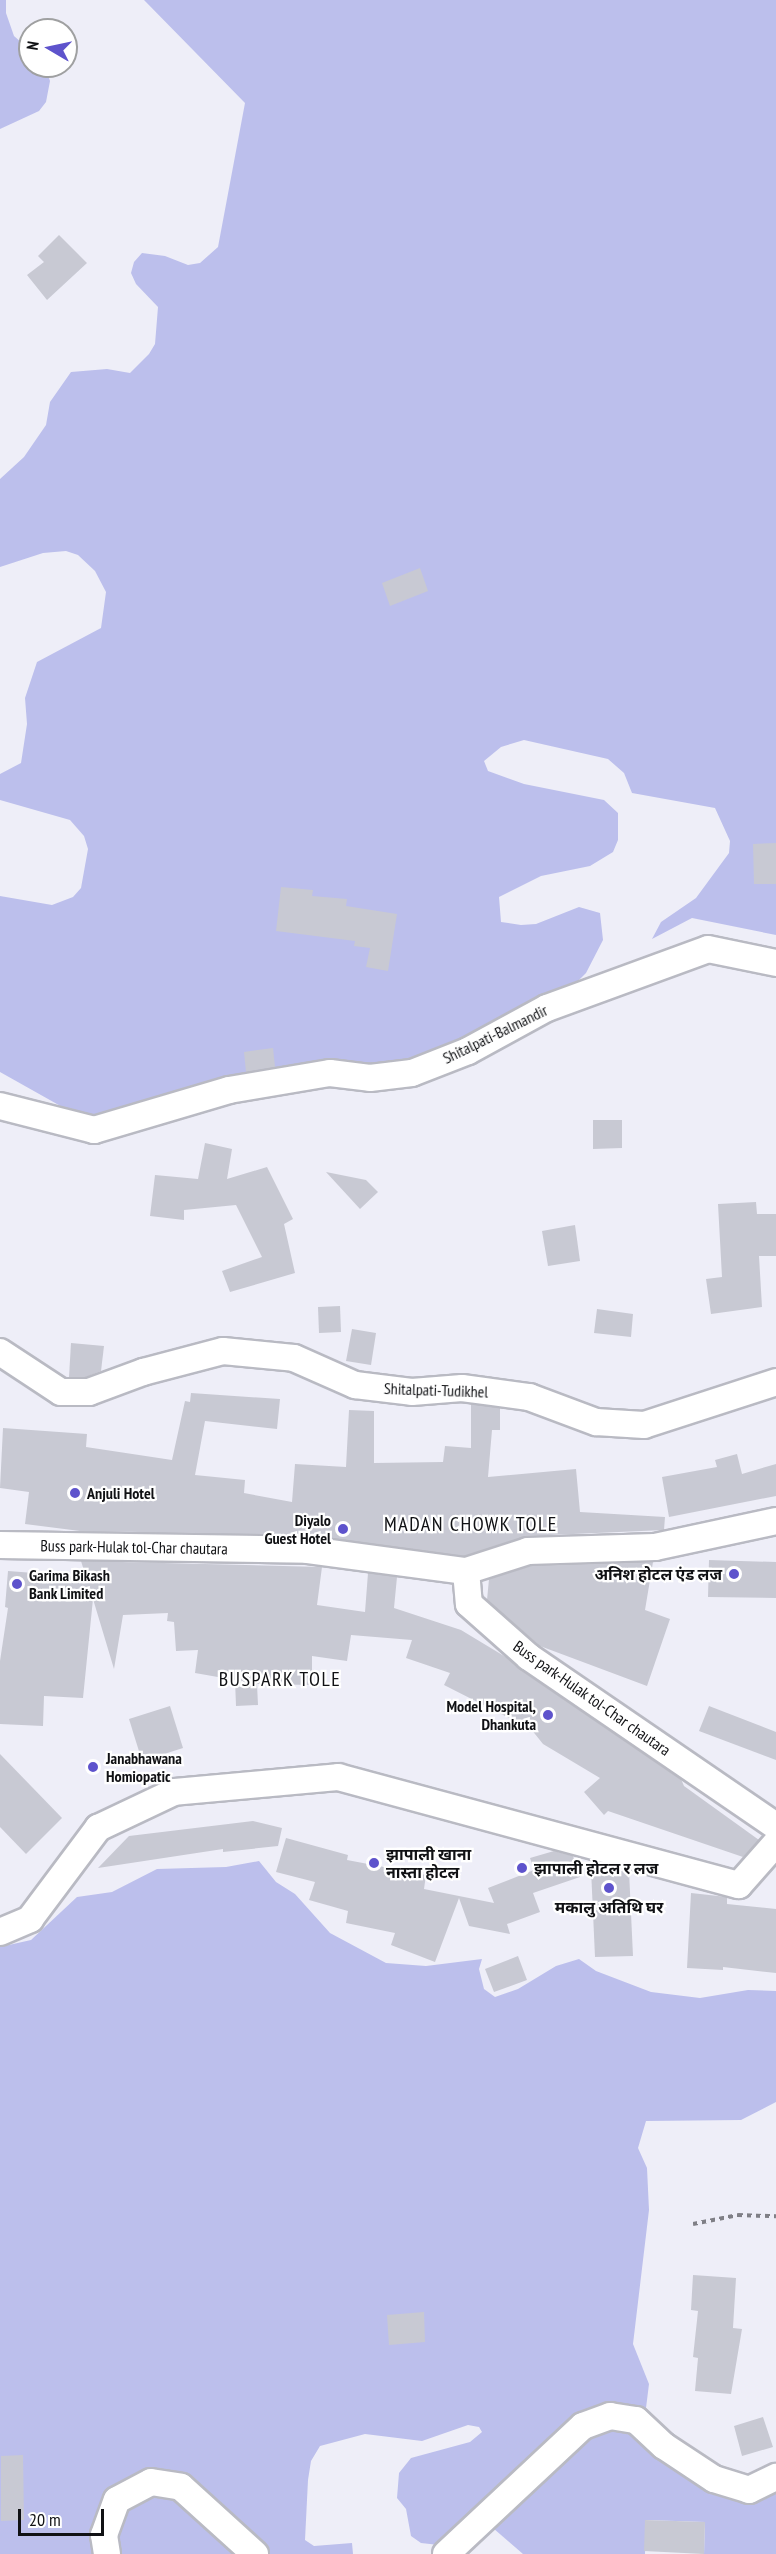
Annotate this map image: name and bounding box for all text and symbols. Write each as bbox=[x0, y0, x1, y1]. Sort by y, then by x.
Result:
north arrow bbox=[18, 18, 78, 78]
text: N bbox=[22, 40, 43, 51]
street label: Shitalpati-Balmandir bbox=[440, 1000, 550, 1068]
street label: Shitalpati-Tudikhel bbox=[384, 1379, 488, 1401]
place label: Anjuli Hotel bbox=[87, 1483, 155, 1503]
marker: Anjuli Hotel bbox=[68, 1486, 82, 1500]
place label: Diyalo Guest Hotel bbox=[264, 1510, 331, 1548]
district label: MADAN CHOWK TOLE bbox=[384, 1512, 558, 1536]
marker: Diyalo Guest Hotel bbox=[336, 1522, 350, 1536]
street label: Buss park-Hulak tol-Char chautara bbox=[40, 1536, 228, 1558]
place label: अनिश होटल एंड लज bbox=[594, 1564, 722, 1584]
place label: Garima Bikash Bank Limited bbox=[29, 1565, 110, 1603]
marker: अनिश होटल एंड लज bbox=[727, 1567, 741, 1581]
marker: Garima Bikash Bank Limited bbox=[10, 1577, 24, 1591]
street label: Buss park-Hulak tol-Char chautara bbox=[510, 1636, 674, 1760]
district label: BUSPARK TOLE bbox=[218, 1667, 342, 1691]
place label: Model Hospital, Dhankuta bbox=[447, 1696, 536, 1734]
marker: Model Hospital, Dhankuta bbox=[541, 1708, 555, 1722]
place label: Janabhawana Homiopatic bbox=[106, 1748, 182, 1786]
marker: Janabhawana Homiopatic bbox=[84, 1758, 102, 1776]
place label: झापाली खाना नास्ता होटल bbox=[386, 1844, 471, 1882]
marker: झापाली खाना नास्ता होटल bbox=[367, 1856, 381, 1870]
place label: झापाली होटल र लज bbox=[534, 1858, 658, 1878]
marker: झापाली होटल र लज bbox=[515, 1861, 529, 1875]
marker: मकालु अतिथि घर bbox=[602, 1881, 616, 1895]
place label: मकालु अतिथि घर bbox=[555, 1897, 663, 1917]
scale bar bbox=[21, 2497, 106, 2535]
text: 20 m bbox=[29, 2508, 61, 2531]

